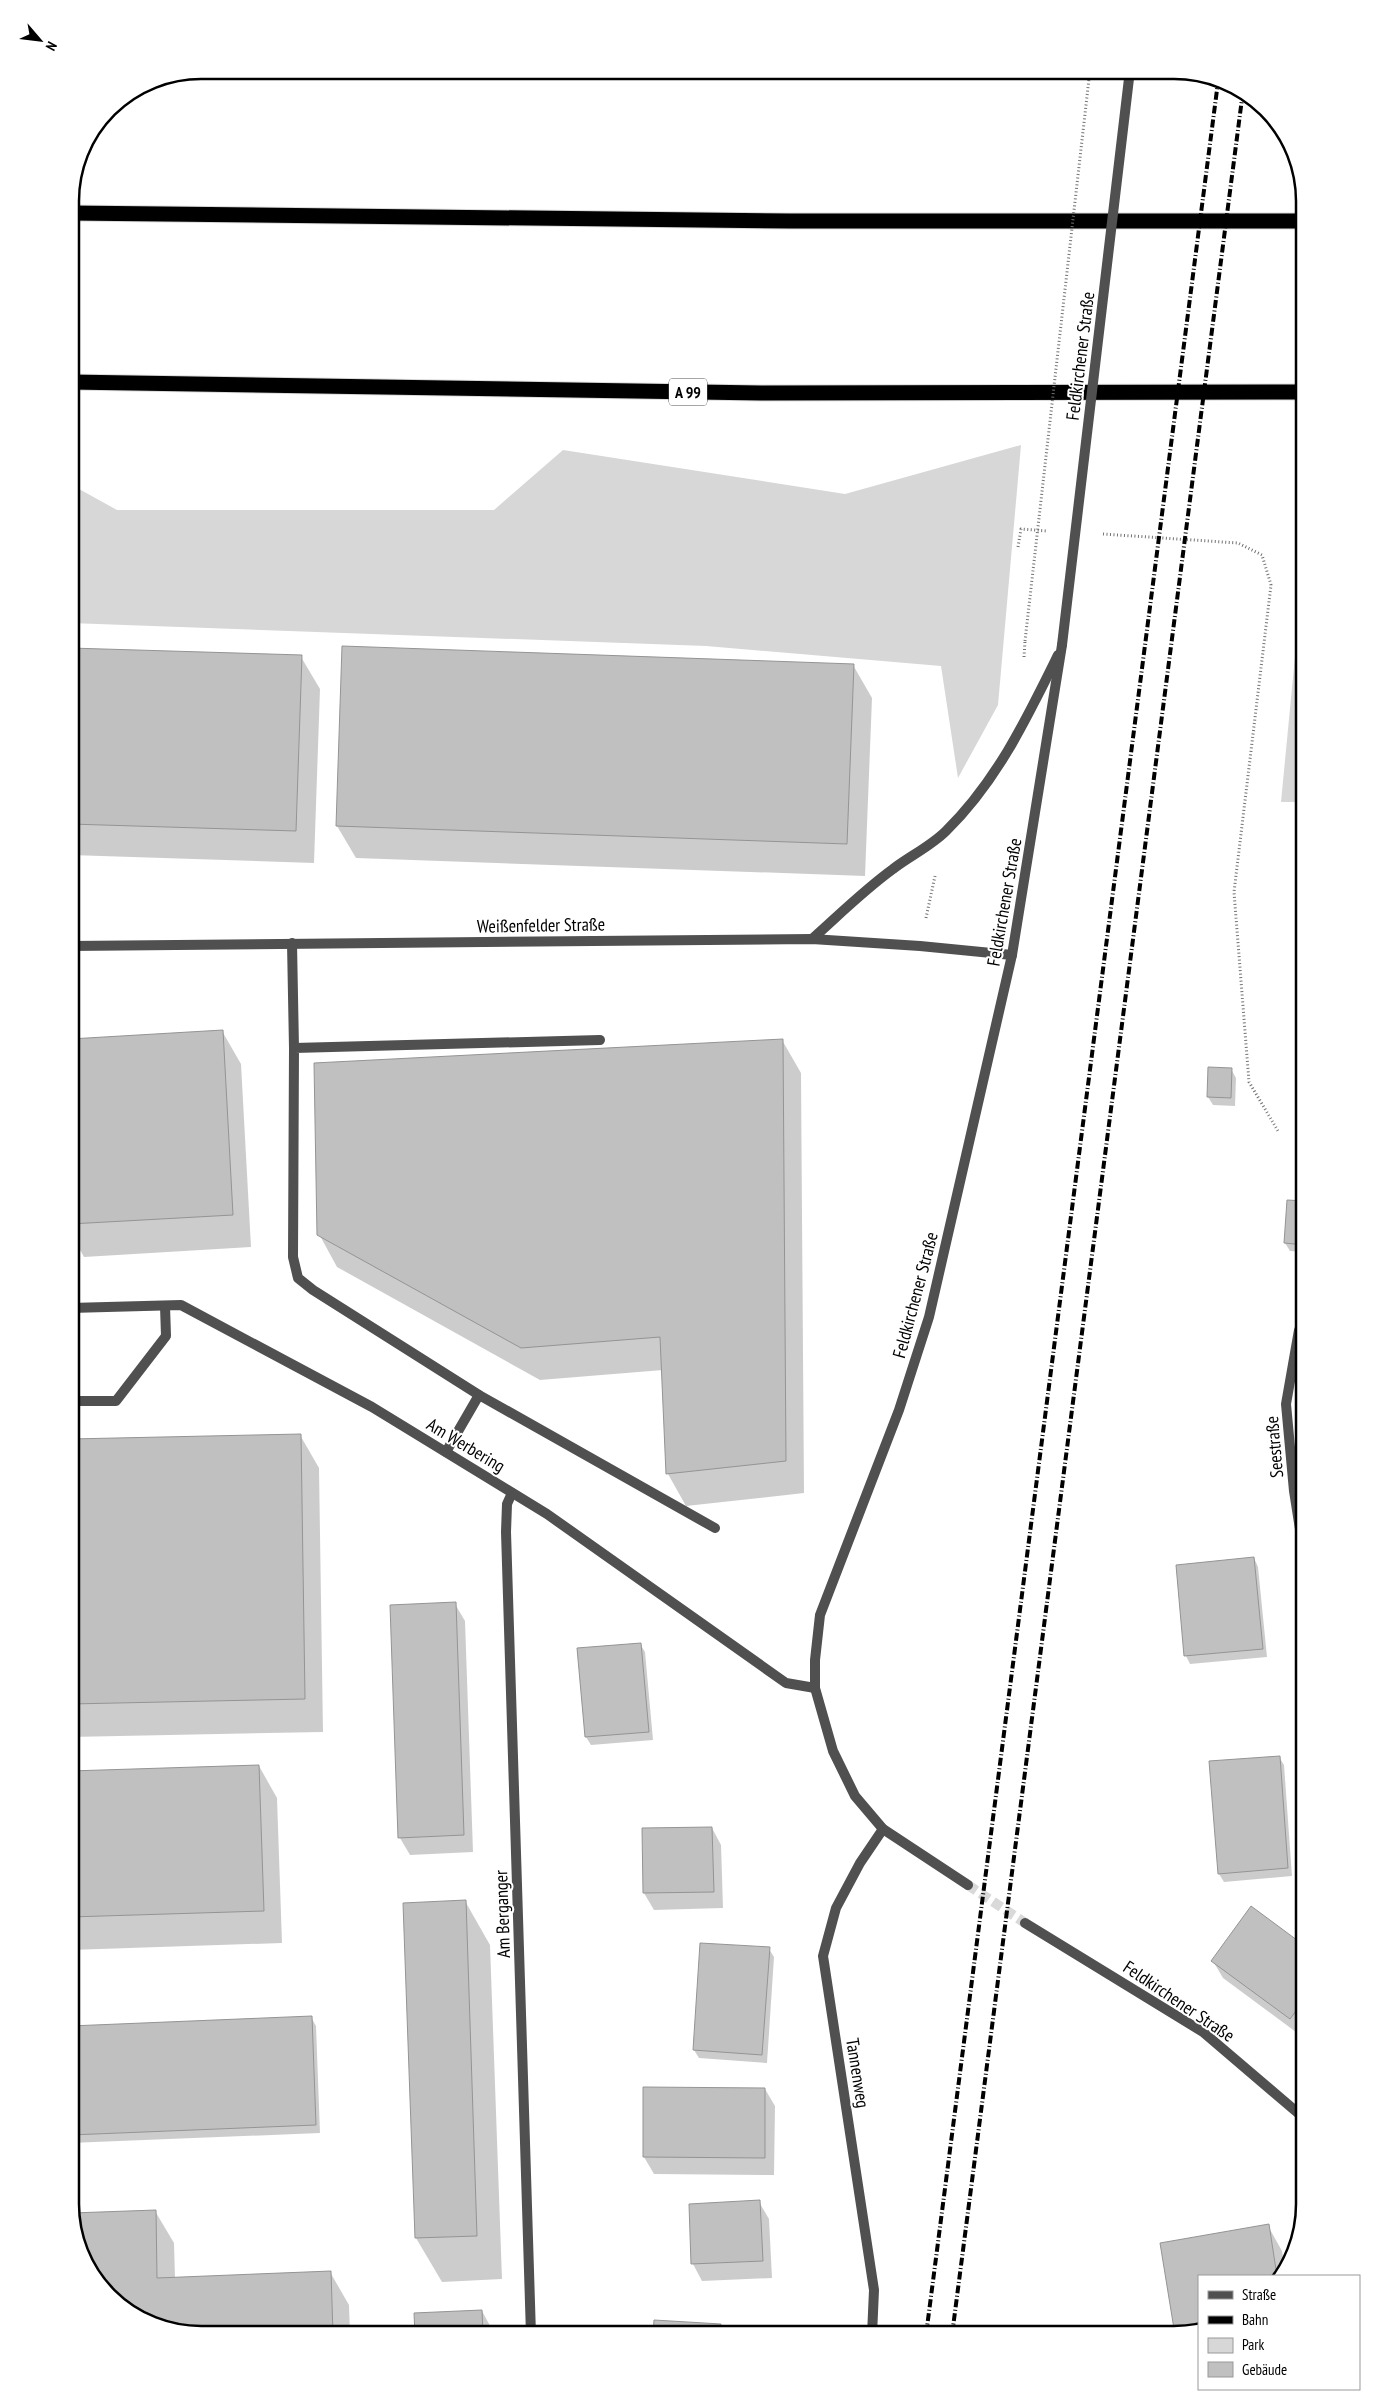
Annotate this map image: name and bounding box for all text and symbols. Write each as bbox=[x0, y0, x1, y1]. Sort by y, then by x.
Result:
north arrow bbox=[15, 15, 65, 65]
text: N bbox=[42, 39, 61, 54]
street label: Feldkirchener Straße bbox=[1061, 290, 1099, 422]
road number: A 99 bbox=[669, 378, 707, 406]
street label: Feldkirchener Straße bbox=[981, 836, 1027, 968]
street label: Weißenfelder Straße bbox=[477, 912, 605, 938]
street label: Feldkirchener Straße bbox=[887, 1229, 943, 1361]
street label: Am Werbering bbox=[423, 1413, 509, 1477]
street label: Seestraße bbox=[1260, 1415, 1288, 1479]
street label: Am Berganger bbox=[489, 1870, 515, 1958]
street label: Feldkirchener Straße bbox=[1119, 1955, 1239, 2047]
street label: Tannenweg bbox=[841, 2036, 875, 2110]
legend bbox=[1198, 2275, 1360, 2390]
text: Straße bbox=[1242, 2285, 1276, 2304]
text: Bahn bbox=[1242, 2310, 1268, 2329]
text: Park bbox=[1242, 2335, 1264, 2354]
text: Gebäude bbox=[1242, 2360, 1287, 2379]

